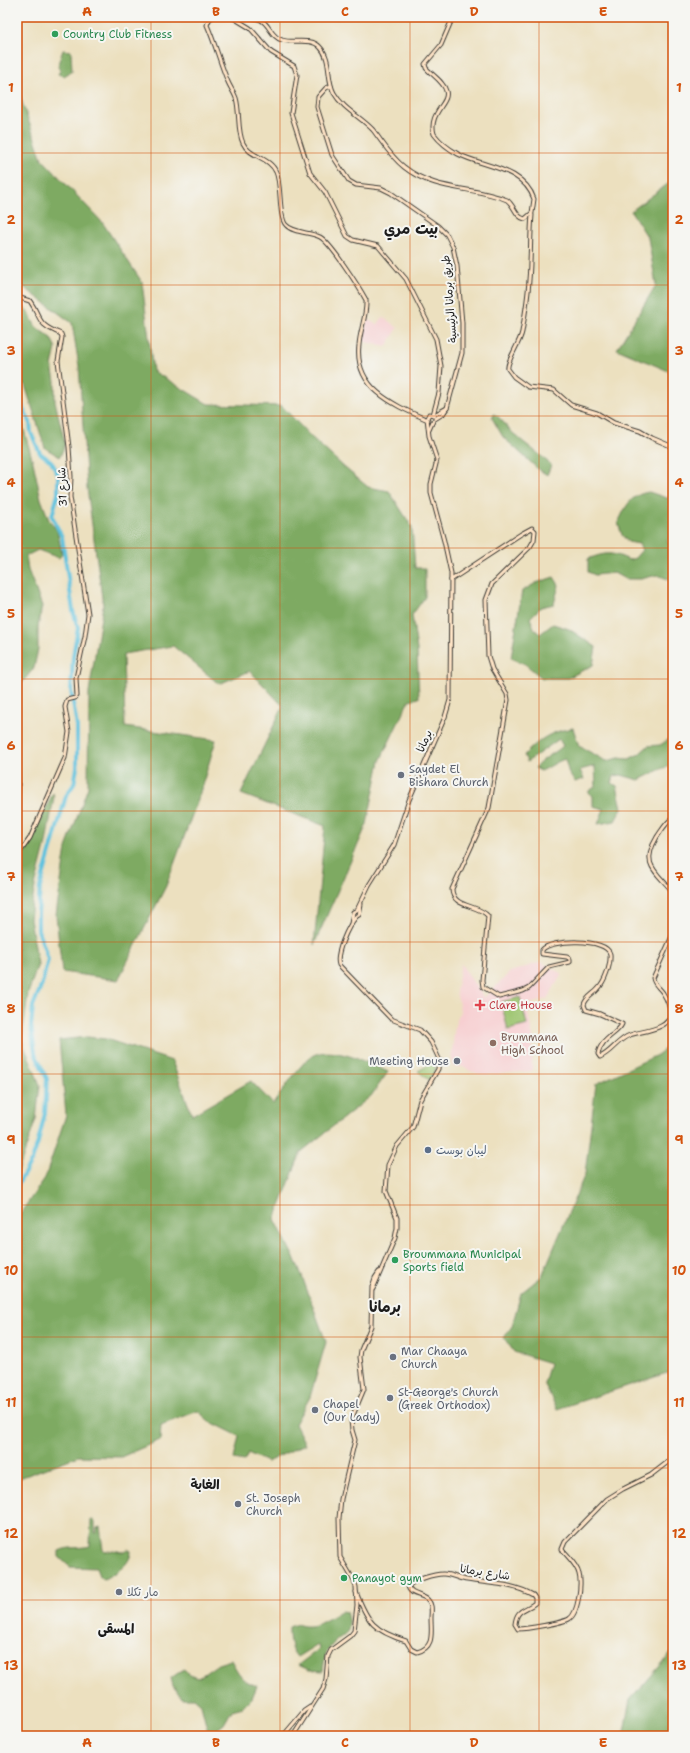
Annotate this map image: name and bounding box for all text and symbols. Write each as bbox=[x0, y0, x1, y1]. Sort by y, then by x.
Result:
text: A bbox=[82, 3, 92, 20]
text: B bbox=[212, 3, 220, 20]
text: C bbox=[341, 3, 349, 20]
text: D bbox=[469, 3, 479, 20]
text: E bbox=[599, 3, 608, 20]
place label: Country Club Fitness bbox=[63, 27, 172, 42]
marker: Country Club Fitness bbox=[50, 29, 60, 39]
text: 1 bbox=[8, 79, 14, 96]
text: 1 bbox=[676, 79, 682, 96]
text: 2 bbox=[6, 211, 16, 228]
text: 2 bbox=[674, 211, 684, 228]
district label: بيت مري bbox=[384, 219, 438, 241]
street label: طريق برمانا الرئيسية bbox=[438, 254, 461, 343]
text: 3 bbox=[6, 342, 16, 359]
text: 3 bbox=[674, 342, 684, 359]
street label: شارع 31 bbox=[54, 467, 72, 507]
text: 4 bbox=[6, 474, 16, 491]
text: 4 bbox=[674, 474, 684, 491]
text: 5 bbox=[7, 605, 15, 622]
text: 5 bbox=[675, 605, 683, 622]
street label: برمانا bbox=[413, 728, 436, 755]
text: 6 bbox=[6, 737, 16, 754]
text: 6 bbox=[674, 737, 684, 754]
place label: Saydet El Bishara Church bbox=[409, 762, 489, 790]
marker: Saydet El Bishara Church bbox=[396, 770, 406, 780]
text: 7 bbox=[6, 868, 16, 885]
text: 7 bbox=[674, 868, 684, 885]
place label: Clare House bbox=[489, 998, 553, 1013]
marker: Clare House bbox=[474, 999, 486, 1011]
text: 8 bbox=[6, 1000, 16, 1017]
text: 8 bbox=[674, 1000, 684, 1017]
place label: Brummana High School bbox=[501, 1030, 565, 1058]
marker: Brummana High School bbox=[488, 1038, 498, 1048]
place label: Meeting House bbox=[369, 1054, 449, 1069]
marker: Meeting House bbox=[452, 1056, 462, 1066]
text: 9 bbox=[6, 1131, 16, 1148]
text: 9 bbox=[674, 1131, 684, 1148]
place label: ليبان بوست bbox=[436, 1143, 487, 1158]
marker: ليبان بوست bbox=[423, 1145, 433, 1155]
place label: Broummana Municipal Sports field bbox=[403, 1247, 522, 1275]
marker: Broummana Municipal Sports field bbox=[390, 1255, 400, 1265]
text: 10 bbox=[4, 1262, 18, 1279]
text: 10 bbox=[672, 1262, 686, 1279]
district label: برمانا bbox=[369, 1297, 401, 1317]
place label: Mar Chaaya Church bbox=[401, 1344, 467, 1372]
marker: Mar Chaaya Church bbox=[388, 1352, 398, 1362]
place label: St-George's Church (Greek Orthodox) bbox=[398, 1385, 498, 1413]
marker: St-George's Church (Greek Orthodox) bbox=[385, 1393, 395, 1403]
text: 11 bbox=[5, 1394, 17, 1411]
text: 11 bbox=[673, 1394, 685, 1411]
place label: Chapel (Our Lady) bbox=[323, 1397, 380, 1425]
marker: Chapel (Our Lady) bbox=[310, 1405, 320, 1415]
district label: الغابة bbox=[190, 1476, 220, 1493]
place label: St. Joseph Church bbox=[246, 1491, 301, 1519]
marker: St. Joseph Church bbox=[233, 1499, 243, 1509]
text: 12 bbox=[4, 1525, 18, 1542]
text: 12 bbox=[672, 1525, 686, 1542]
street label: شارع برمانا bbox=[459, 1561, 511, 1585]
place label: Panayot gym bbox=[352, 1571, 422, 1586]
marker: Panayot gym bbox=[339, 1573, 349, 1583]
place label: مار تكلا bbox=[127, 1585, 158, 1600]
marker: مار تكلا bbox=[114, 1587, 124, 1597]
district label: المسقى bbox=[98, 1620, 134, 1637]
text: 13 bbox=[4, 1657, 18, 1674]
text: 13 bbox=[672, 1657, 686, 1674]
text: A bbox=[82, 1734, 92, 1751]
text: B bbox=[212, 1734, 220, 1751]
text: C bbox=[341, 1734, 349, 1751]
text: D bbox=[469, 1734, 479, 1751]
text: E bbox=[599, 1734, 608, 1751]

